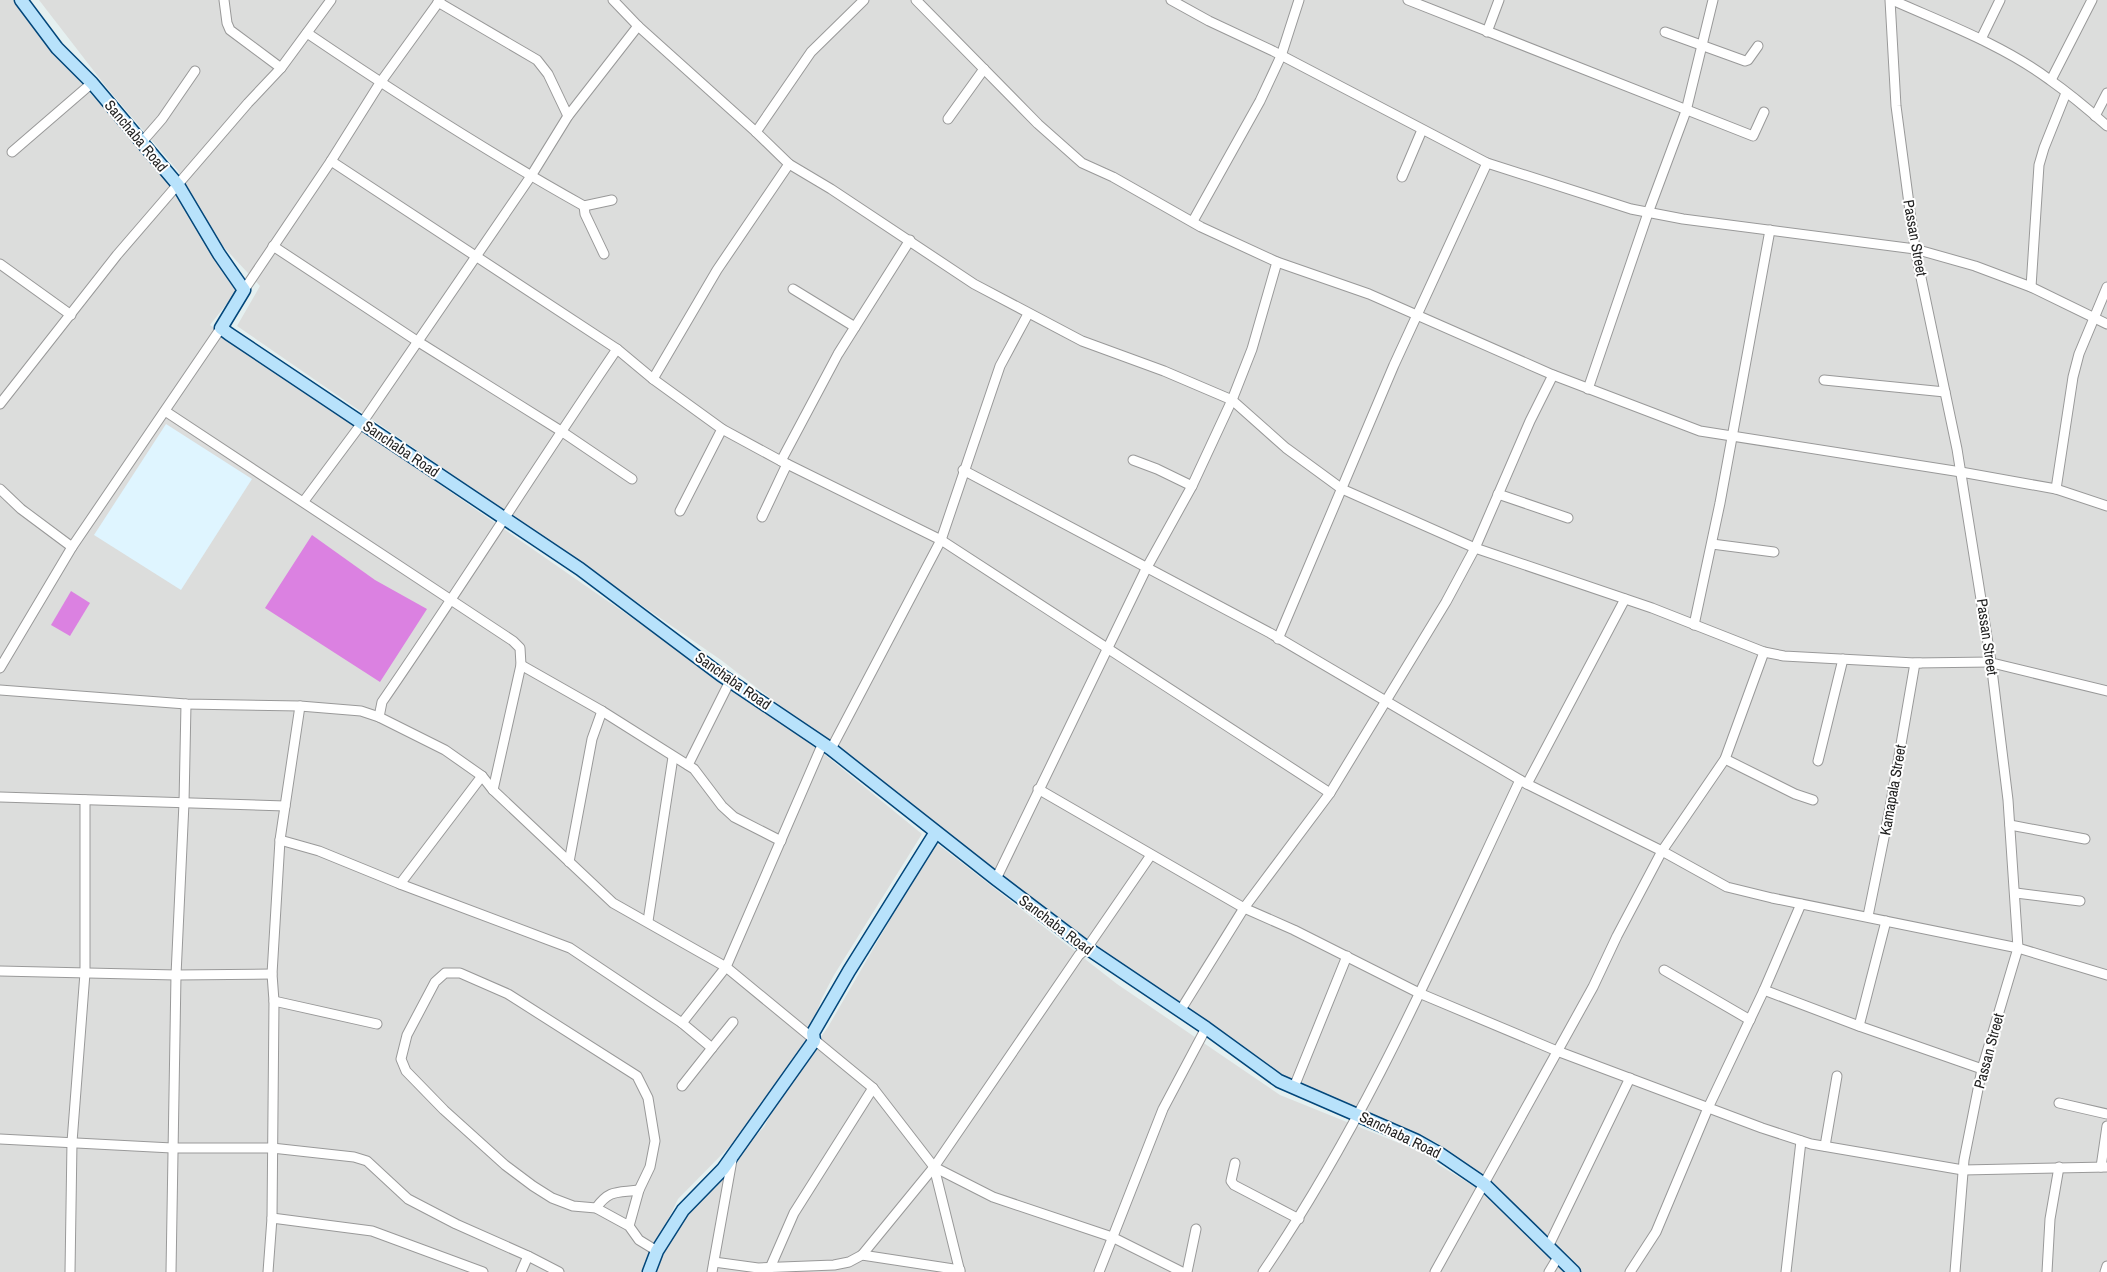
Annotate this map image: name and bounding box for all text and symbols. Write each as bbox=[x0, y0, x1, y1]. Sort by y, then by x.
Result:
street label: Sanchaba Road bbox=[100, 95, 173, 176]
street label: Passan Street bbox=[1898, 198, 1933, 278]
street label: Sanchaba Road bbox=[359, 415, 444, 482]
street label: Passan Street bbox=[1972, 597, 2003, 677]
street label: Sanchaba Road bbox=[691, 647, 775, 714]
street label: Kamapala Street bbox=[1874, 742, 1911, 837]
street label: Sanchaba Road bbox=[1015, 890, 1098, 960]
street label: Passan Street bbox=[1968, 1010, 2009, 1091]
street label: Sanchaba Road bbox=[1356, 1106, 1444, 1163]

